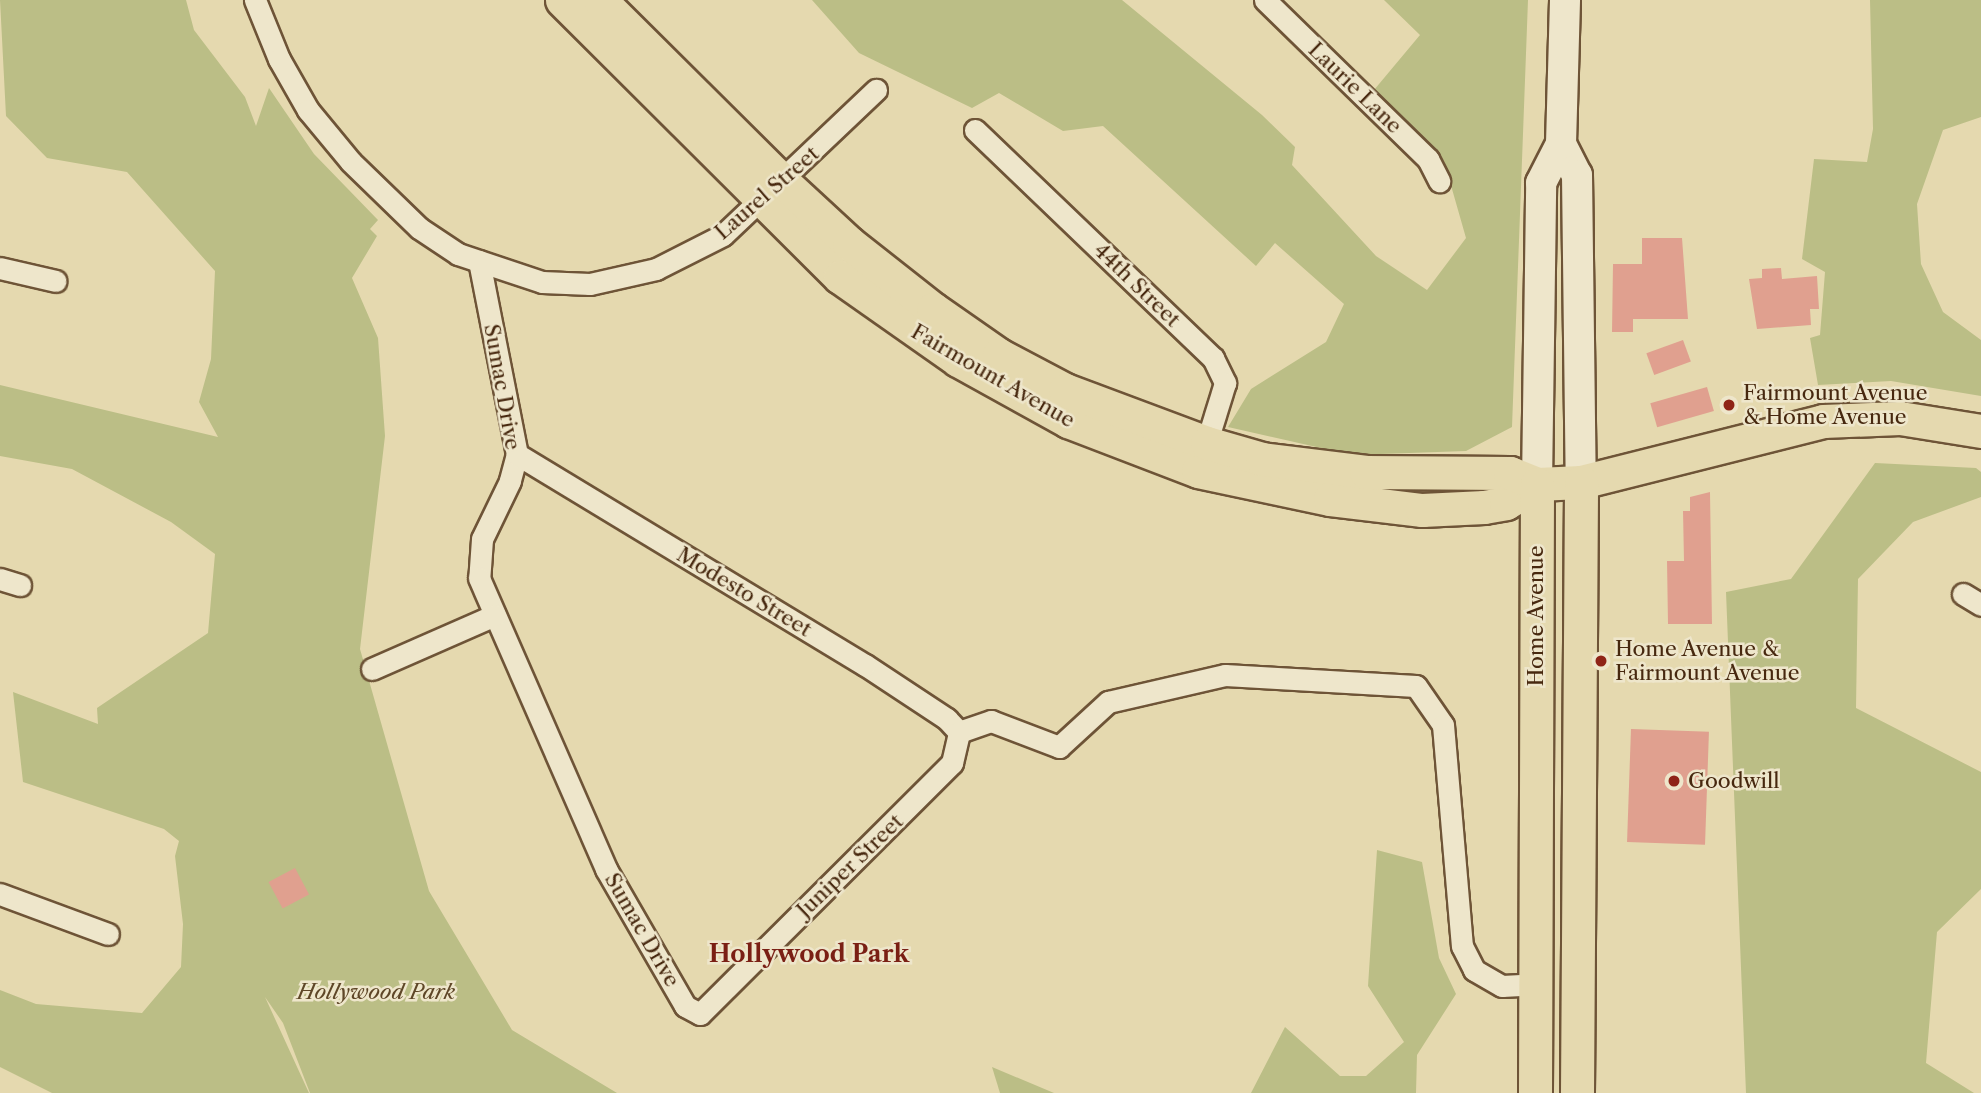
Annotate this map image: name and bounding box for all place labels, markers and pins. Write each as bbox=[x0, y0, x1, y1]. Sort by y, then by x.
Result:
place label: Fairmount Avenue & Home Avenue bbox=[1743, 380, 1928, 430]
marker: Fairmount Avenue & Home Avenue bbox=[1721, 397, 1737, 413]
place label: Home Avenue & Fairmount Avenue bbox=[1615, 636, 1800, 686]
marker: Home Avenue & Fairmount Avenue bbox=[1593, 653, 1609, 669]
place label: Goodwill bbox=[1688, 768, 1779, 794]
marker: Goodwill bbox=[1666, 773, 1682, 789]

